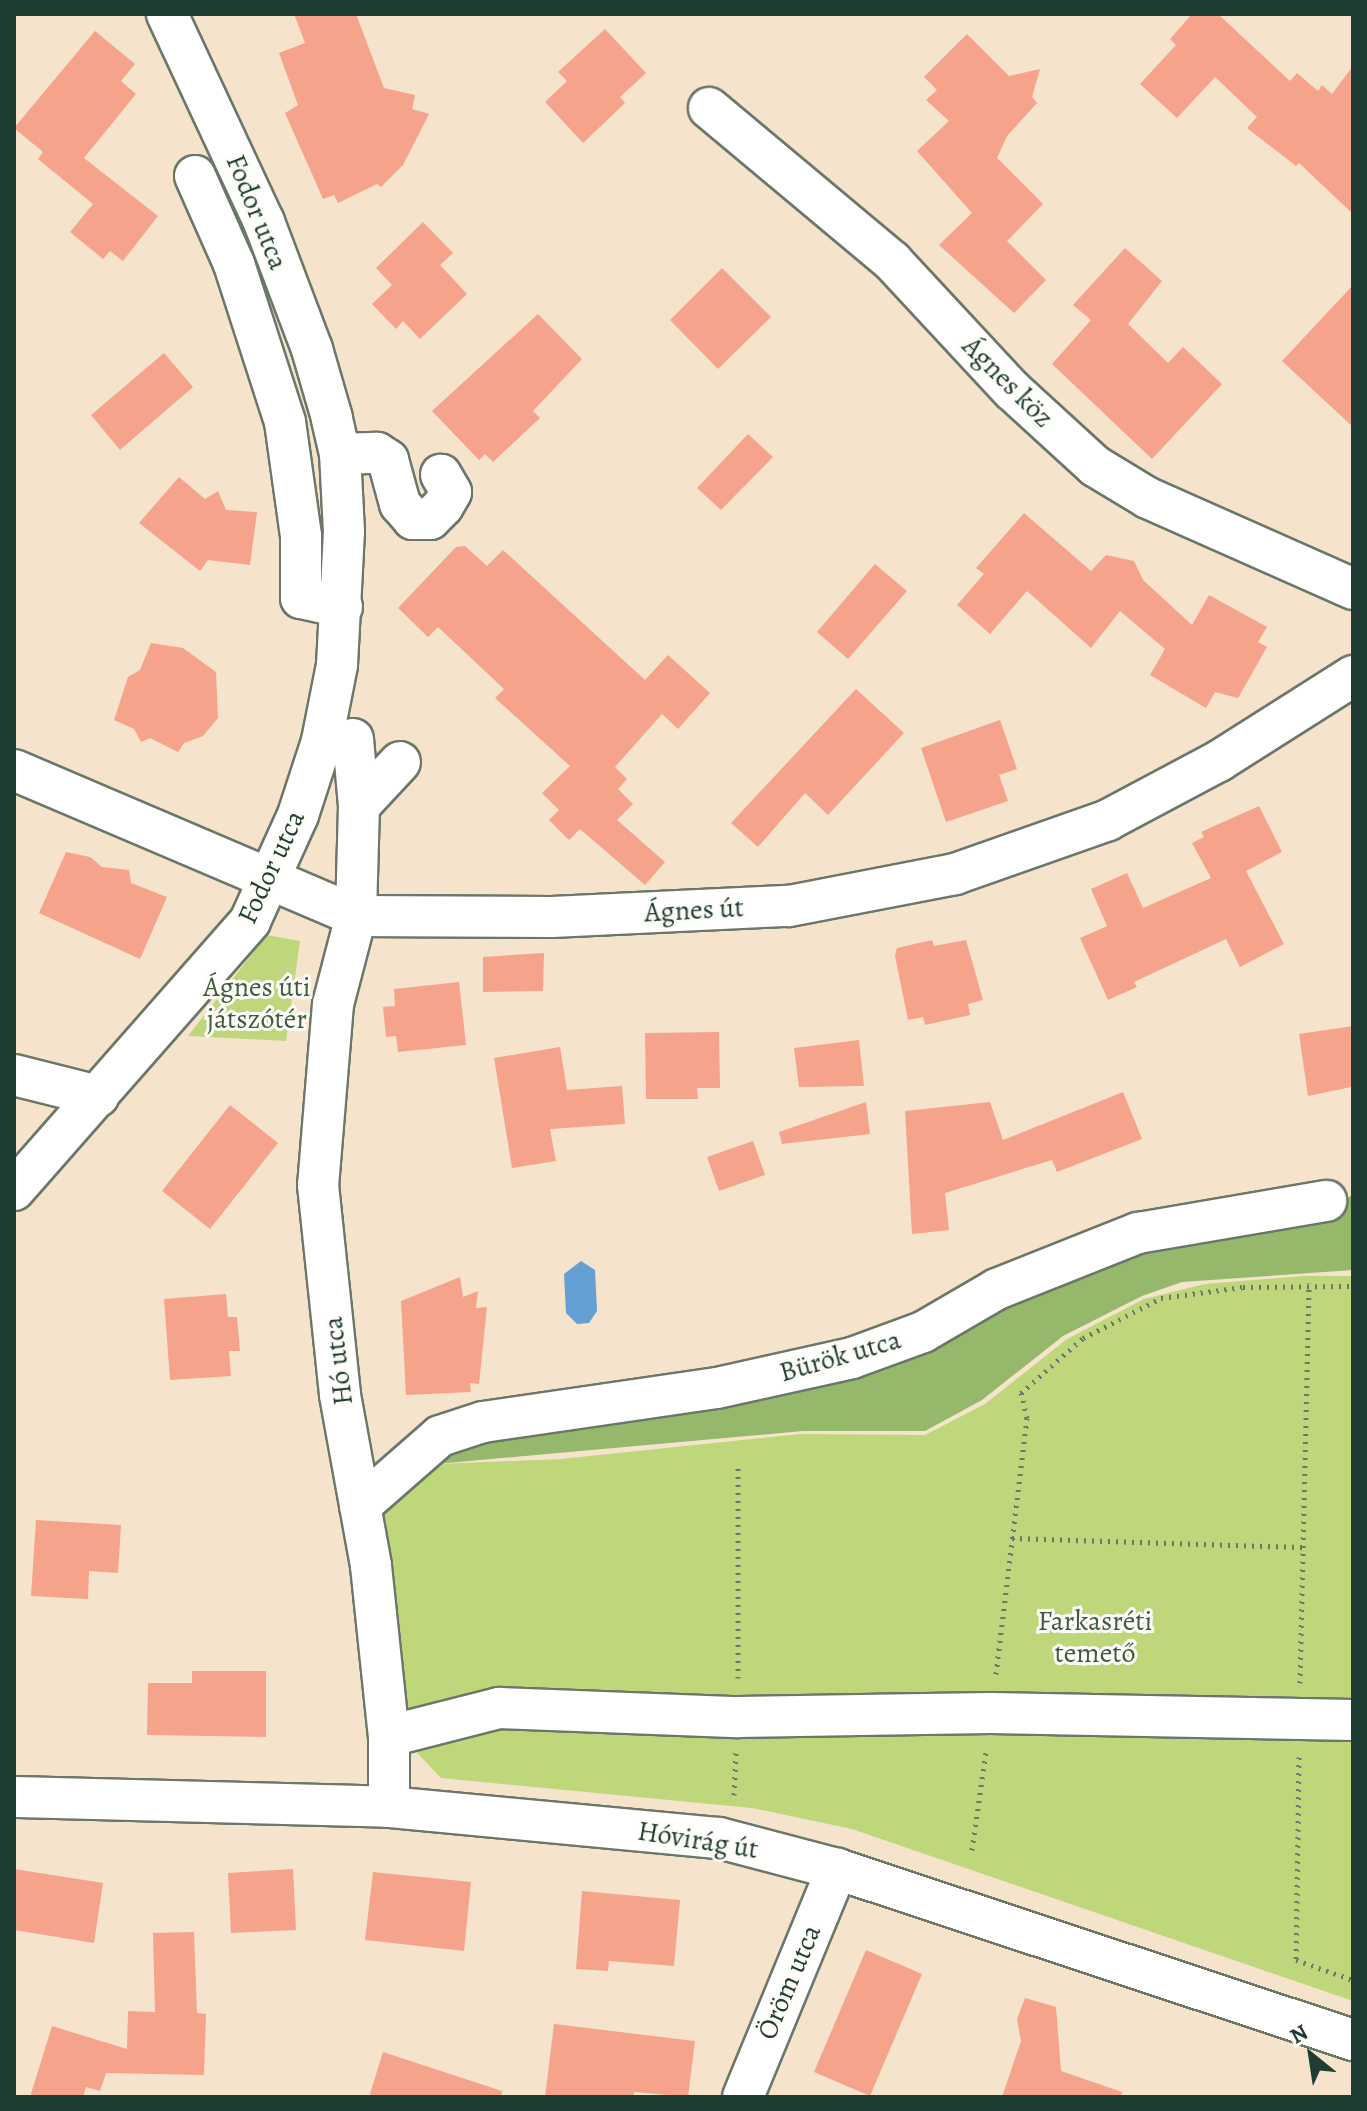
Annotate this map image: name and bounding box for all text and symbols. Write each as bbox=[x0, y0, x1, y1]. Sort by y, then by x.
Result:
street label: Fodor utca bbox=[219, 149, 295, 275]
street label: Ágnes köz bbox=[955, 329, 1061, 435]
street label: Fodor utca bbox=[230, 805, 312, 929]
street label: Ágnes út bbox=[643, 891, 745, 929]
park label: Ágnes úti játszótér bbox=[203, 970, 311, 1036]
street label: Hó utca bbox=[316, 1315, 360, 1407]
street label: Bürök utca bbox=[775, 1323, 905, 1389]
park label: Farkasréti temető bbox=[1038, 1604, 1152, 1670]
street label: Hóvirág út bbox=[635, 1814, 761, 1866]
street label: Öröm utca bbox=[750, 1919, 828, 2045]
north arrow bbox=[1271, 2015, 1351, 2095]
text: N bbox=[1285, 2017, 1313, 2051]

